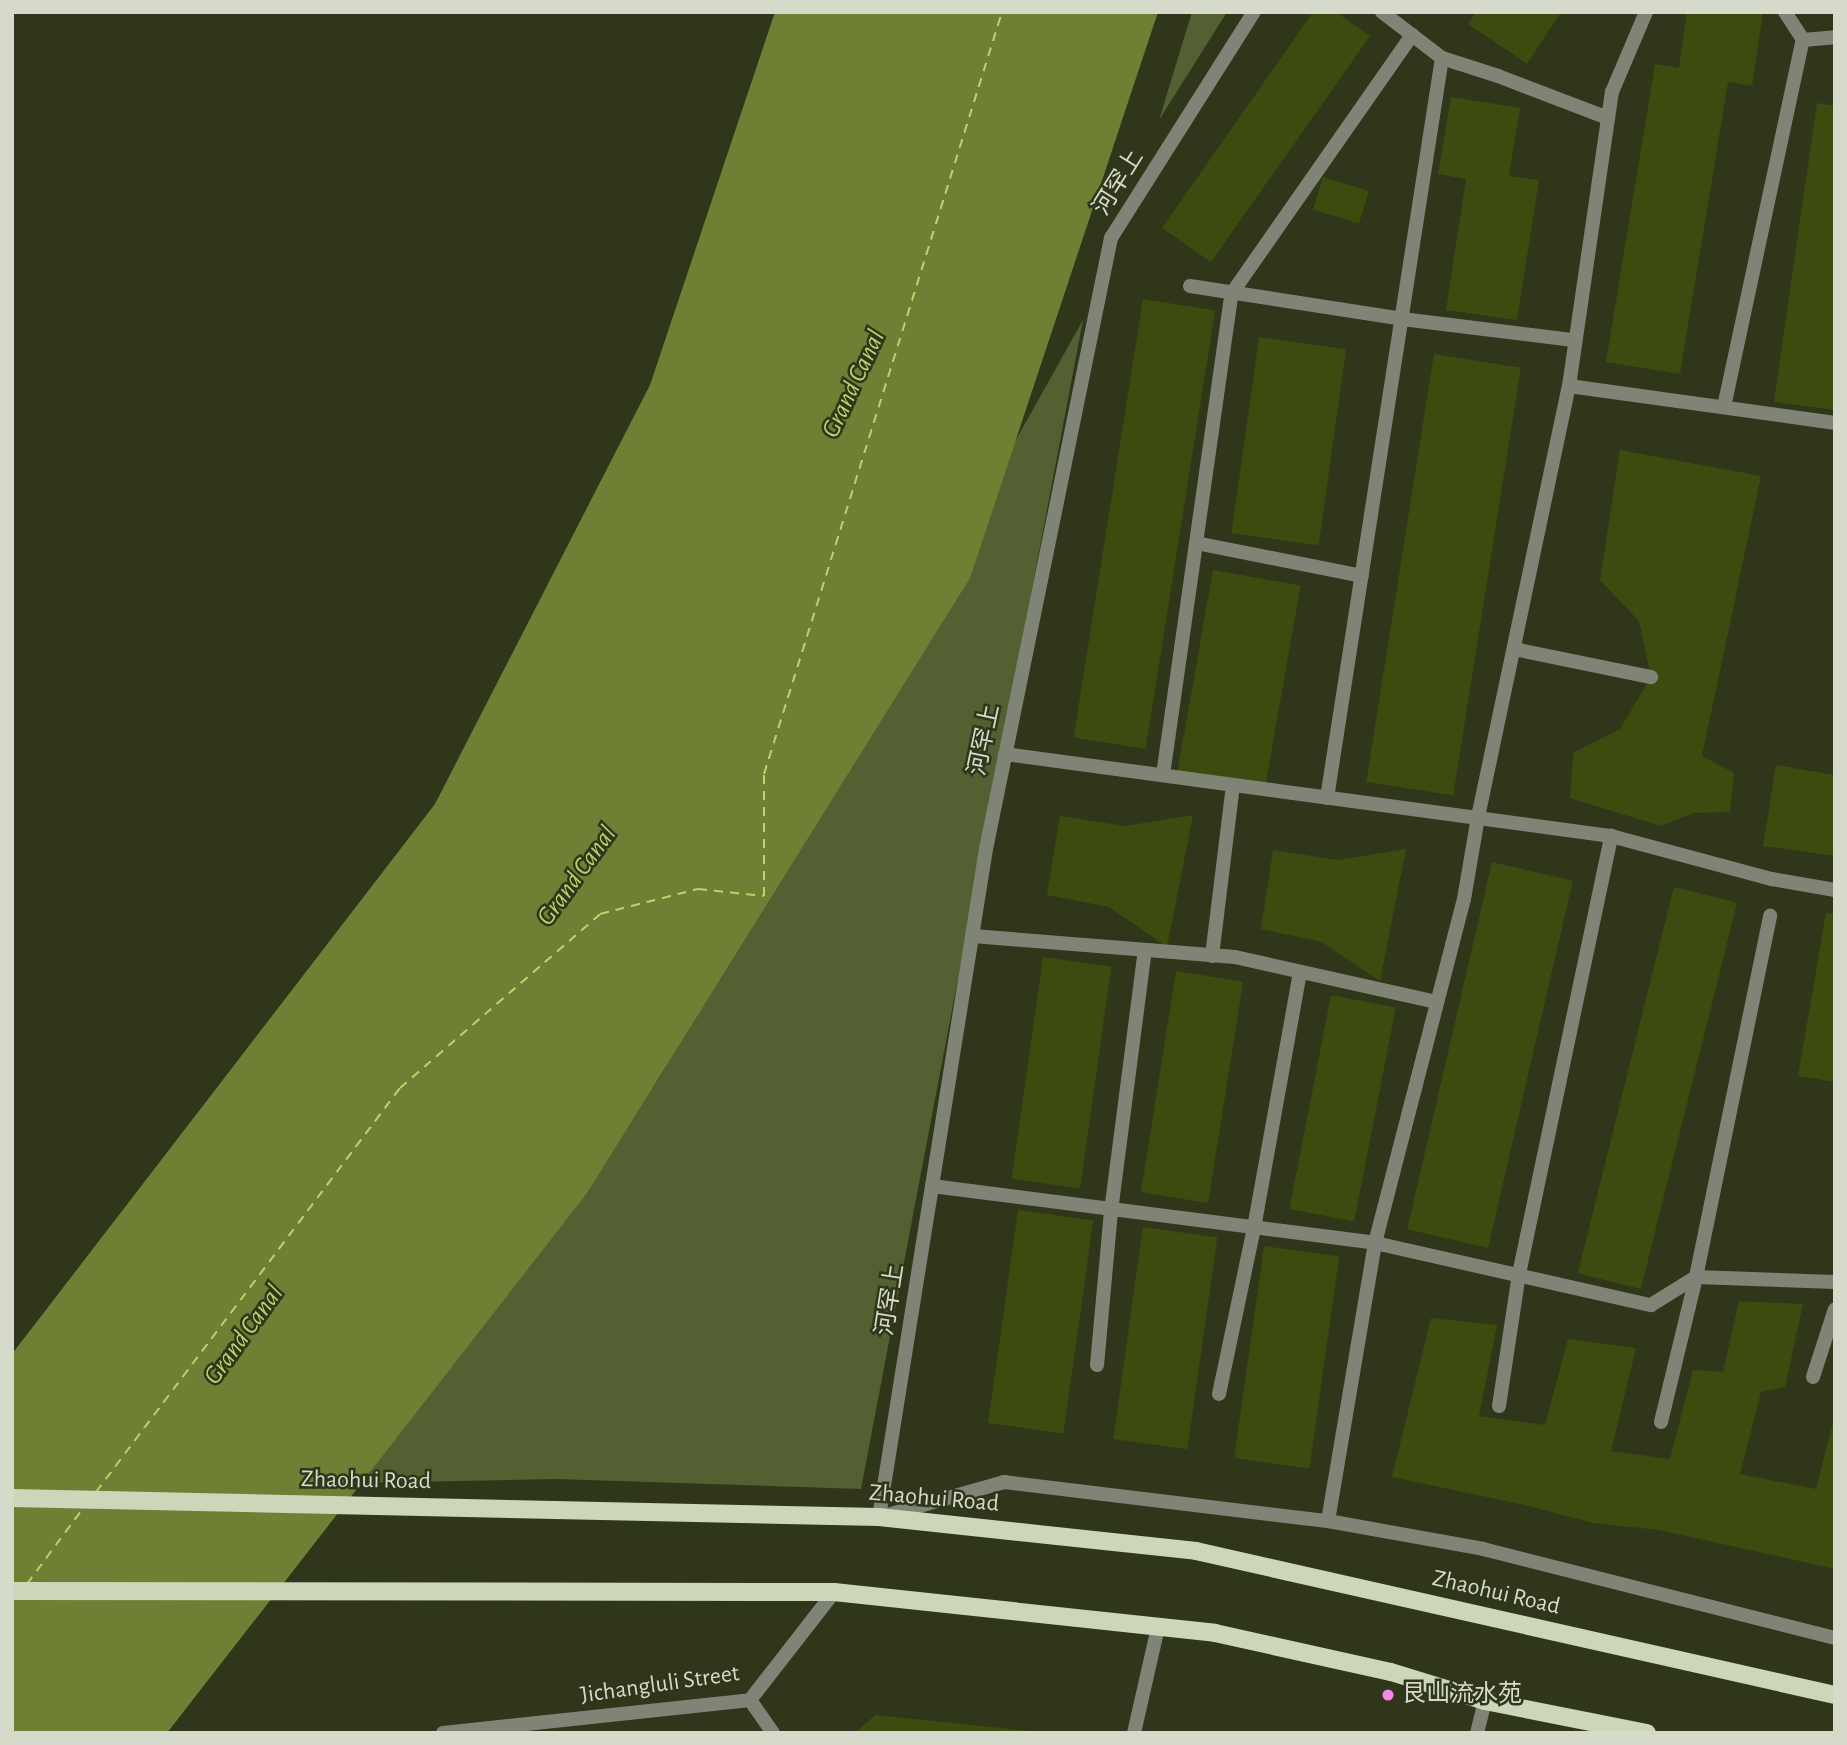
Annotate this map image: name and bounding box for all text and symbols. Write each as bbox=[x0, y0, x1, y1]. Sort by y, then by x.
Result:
street label: 河罕上 bbox=[1088, 145, 1150, 221]
water label: Grand Canal bbox=[815, 325, 893, 443]
street label: 河罕上 bbox=[963, 702, 1007, 778]
water label: Grand Canal bbox=[530, 820, 624, 932]
street label: 河罕上 bbox=[871, 1262, 911, 1338]
water label: Grand Canal bbox=[197, 1279, 291, 1391]
street label: Zhaohui Road bbox=[301, 1465, 431, 1497]
street label: Zhaohui Road bbox=[868, 1479, 1000, 1519]
street label: Zhaohui Road bbox=[1429, 1564, 1563, 1622]
street label: Jichangluli Street bbox=[579, 1660, 741, 1710]
place label: 艮山流水苑 bbox=[1402, 1681, 1522, 1709]
marker: 艮山流水苑 bbox=[1380, 1687, 1396, 1703]

